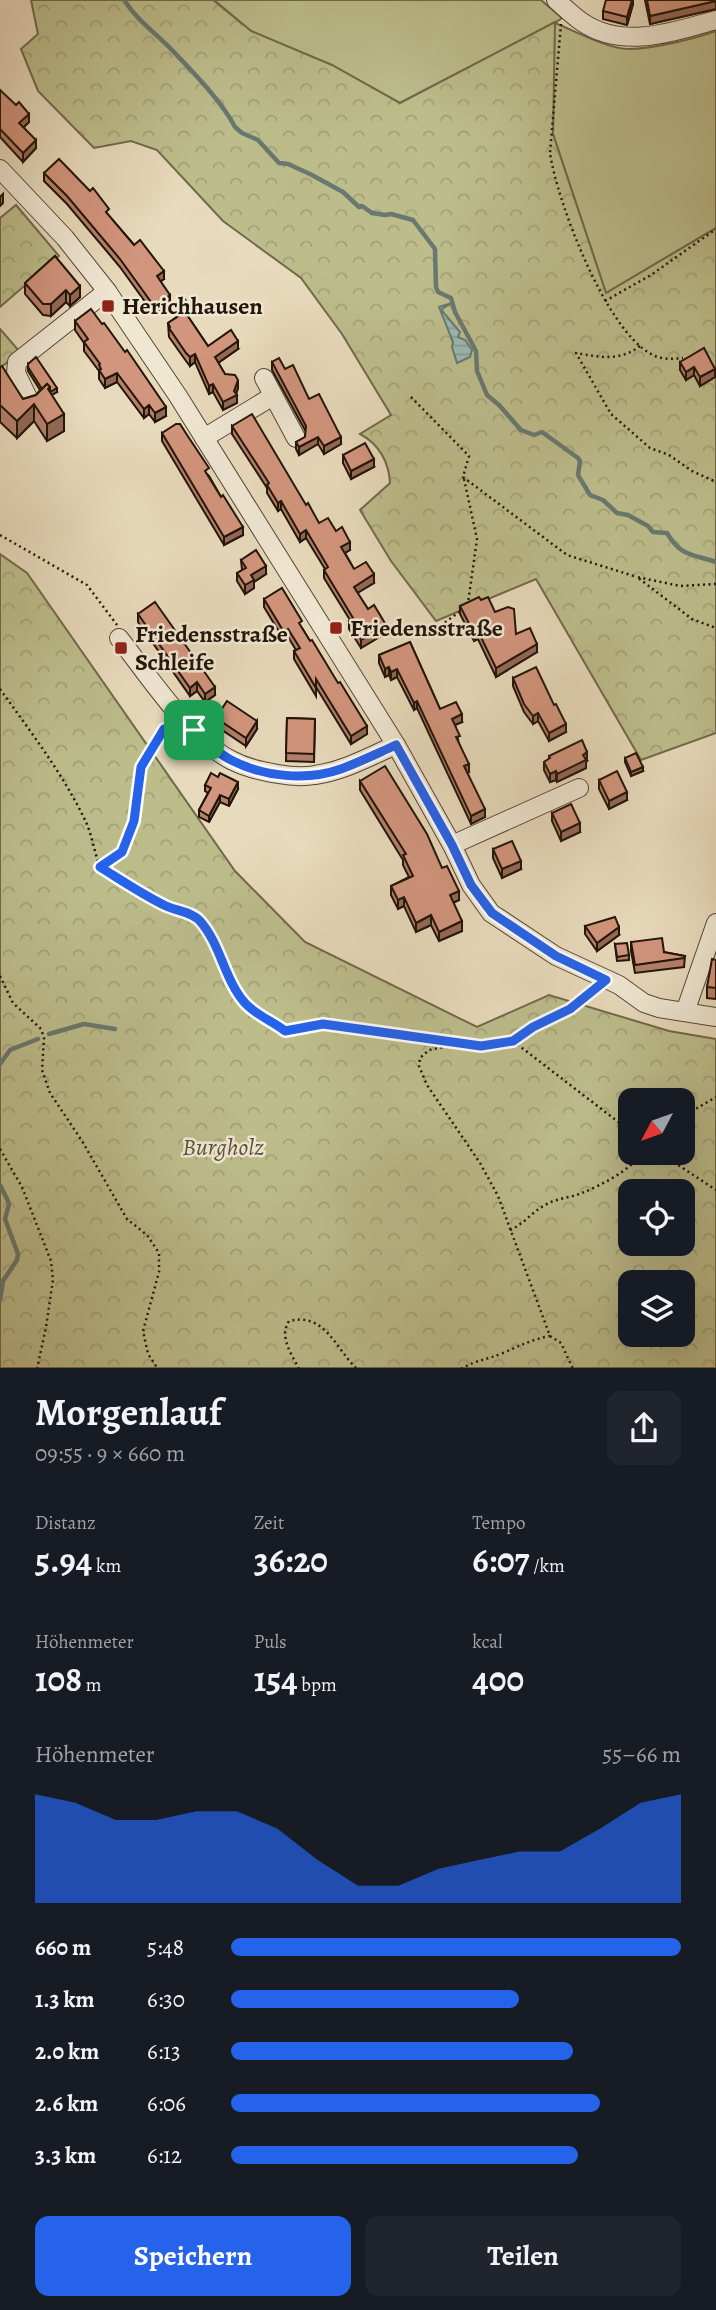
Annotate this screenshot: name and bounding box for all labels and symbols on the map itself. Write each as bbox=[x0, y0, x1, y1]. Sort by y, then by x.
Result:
place label: Herichhausen bbox=[122, 290, 263, 322]
marker: Herichhausen bbox=[100, 298, 116, 314]
place label: Friedensstraße bbox=[350, 612, 503, 644]
place label: Friedensstraße Schleife bbox=[135, 618, 288, 678]
marker: Friedensstraße bbox=[328, 620, 344, 636]
marker: Friedensstraße Schleife bbox=[113, 640, 129, 656]
pin bbox=[164, 700, 224, 760]
north arrow bbox=[618, 1088, 695, 1166]
park label: Burgholz bbox=[182, 1131, 264, 1163]

